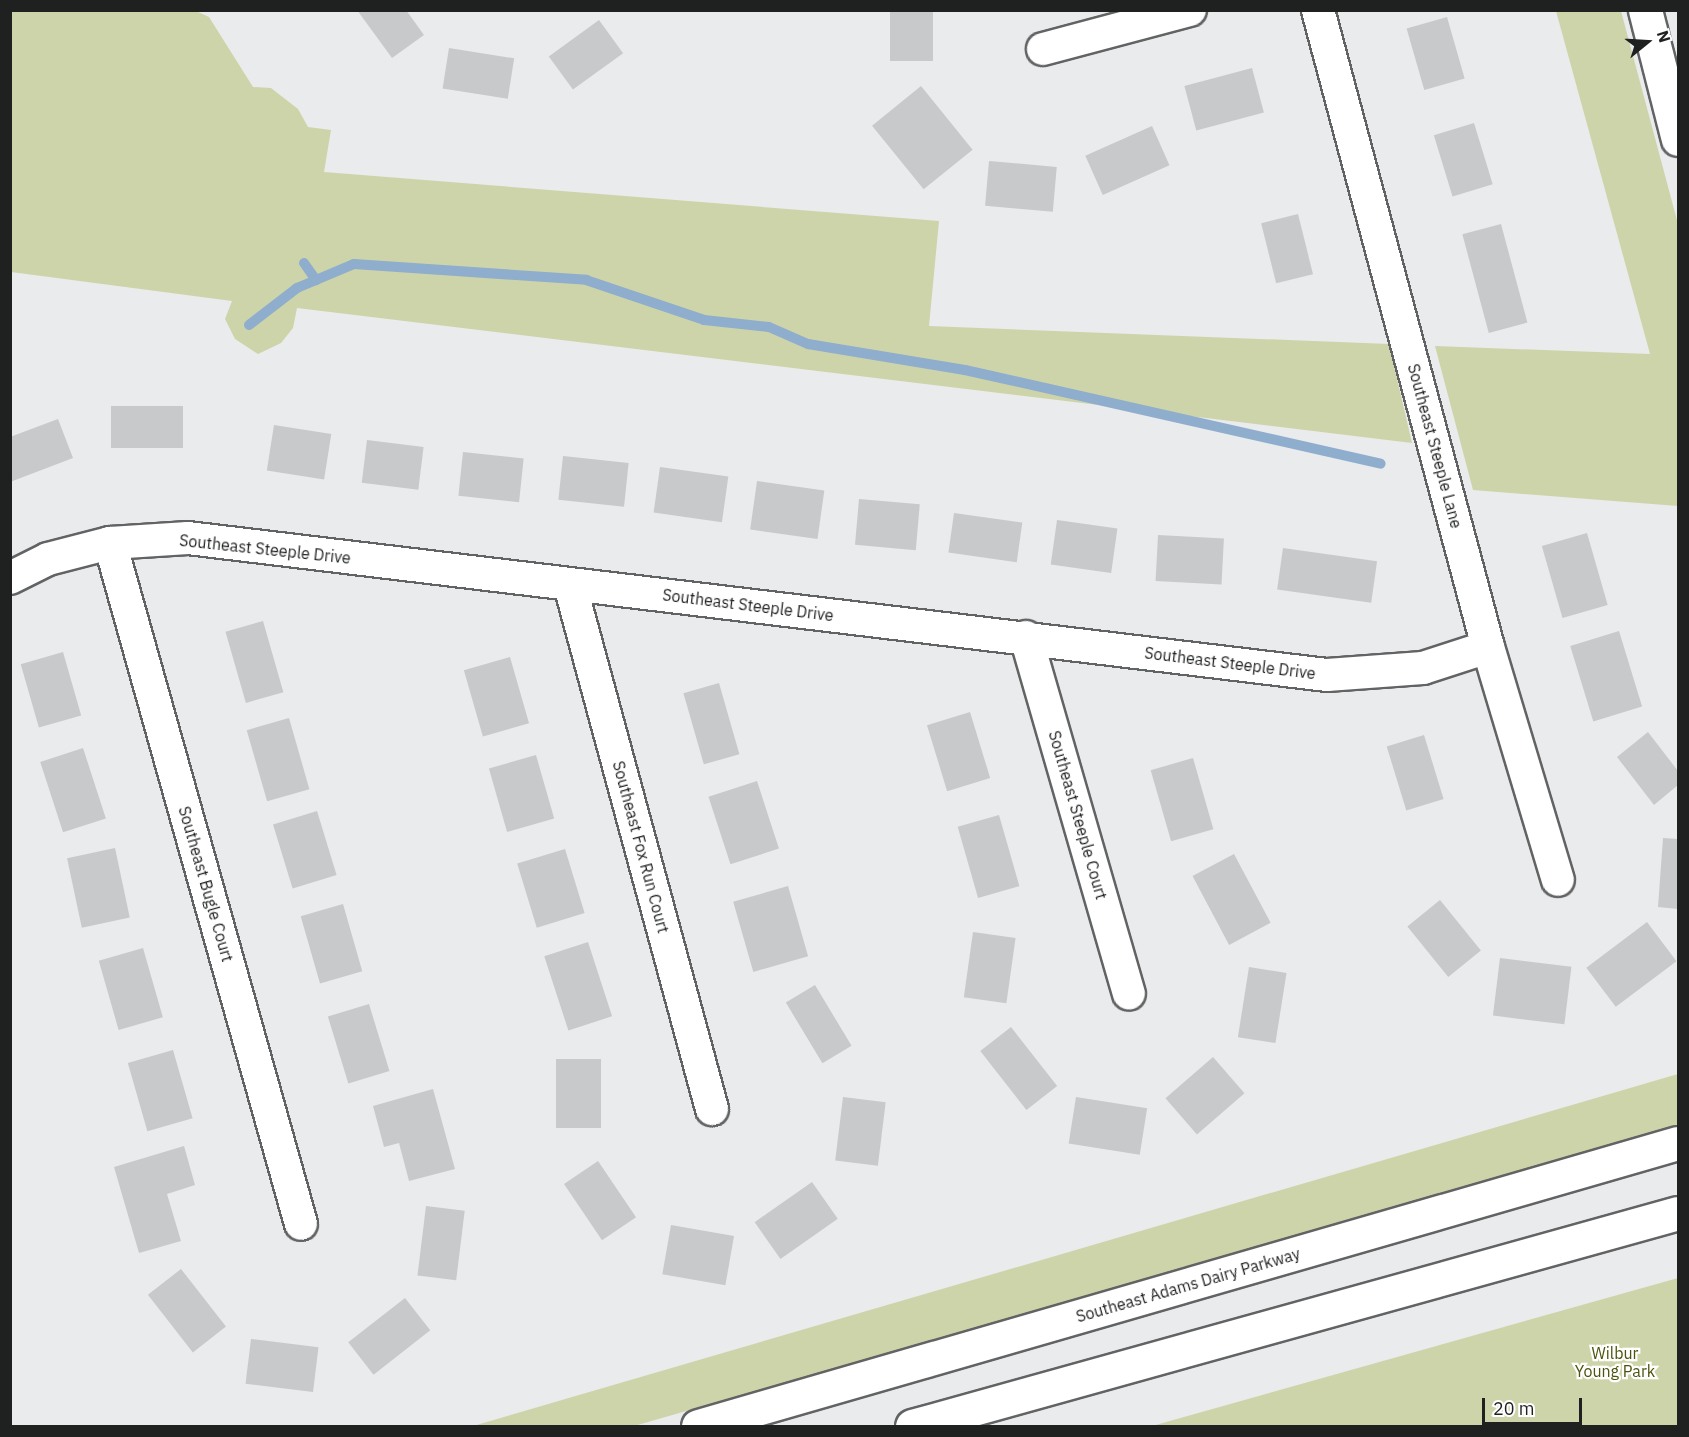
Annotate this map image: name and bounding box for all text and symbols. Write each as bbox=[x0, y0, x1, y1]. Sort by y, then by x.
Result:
north arrow bbox=[1617, 12, 1677, 72]
text: N bbox=[1653, 28, 1675, 45]
street label: Southeast Steeple Lane bbox=[1404, 362, 1466, 530]
street label: Southeast Steeple Drive bbox=[178, 530, 352, 568]
street label: Southeast Steeple Drive bbox=[661, 585, 835, 625]
street label: Southeast Steeple Drive bbox=[1143, 643, 1317, 683]
street label: Southeast Steeple Court bbox=[1045, 728, 1111, 902]
street label: Southeast Fox Run Court bbox=[609, 759, 673, 935]
street label: Southeast Bugle Court bbox=[175, 804, 237, 964]
street label: Southeast Adams Dairy Parkway bbox=[1074, 1244, 1302, 1326]
park label: Wilbur Young Park bbox=[1575, 1343, 1655, 1381]
scale bar bbox=[1485, 1386, 1586, 1424]
text: 20 m bbox=[1493, 1397, 1535, 1420]

